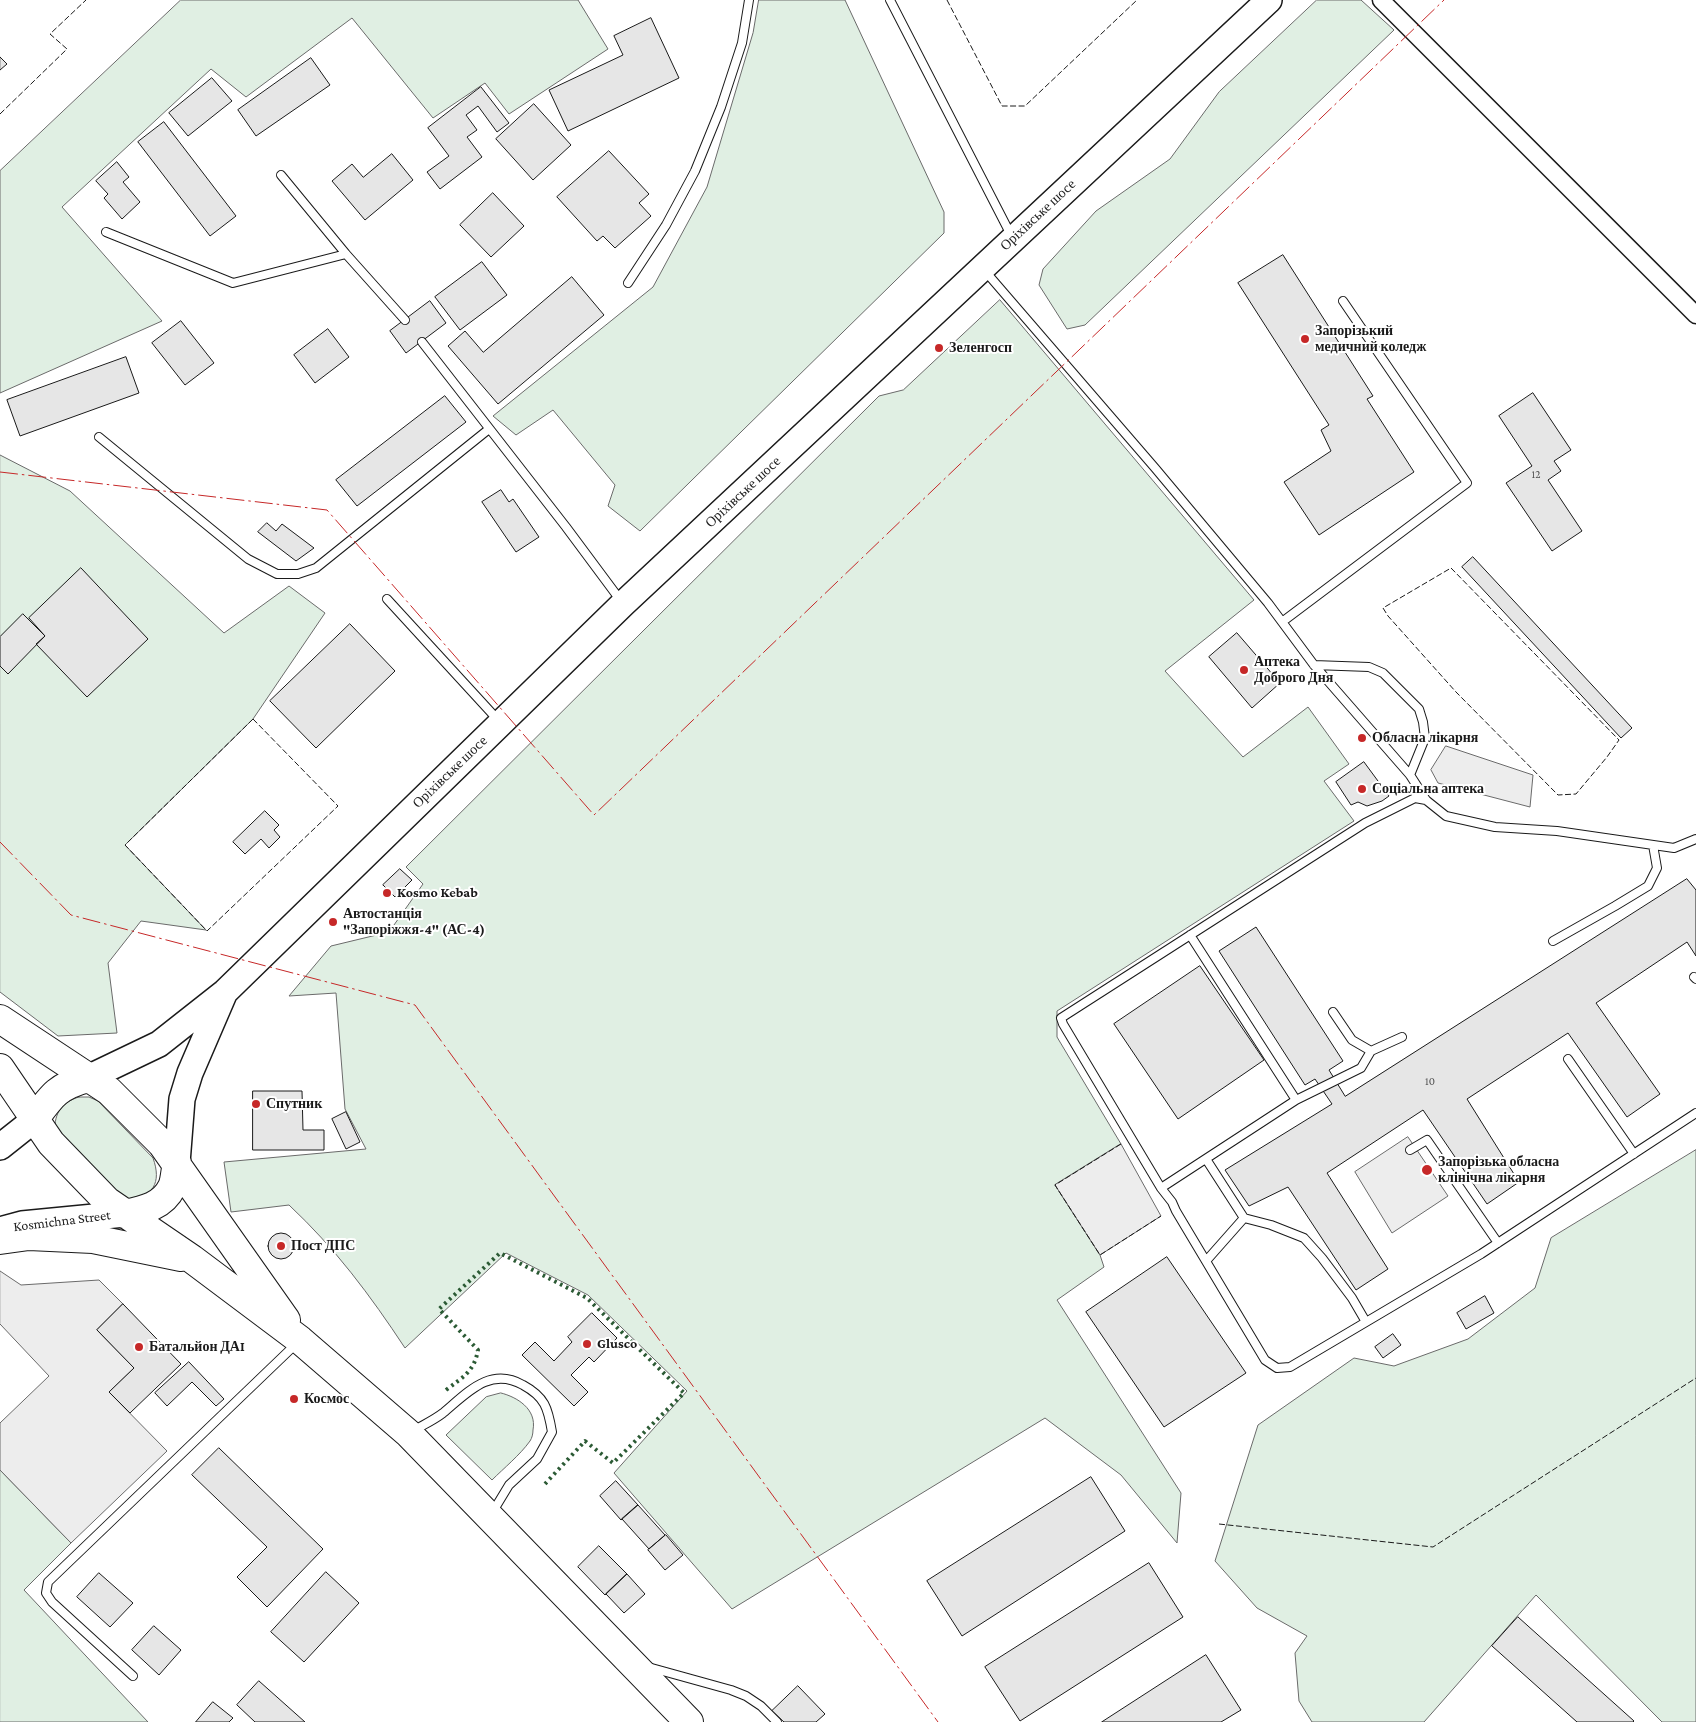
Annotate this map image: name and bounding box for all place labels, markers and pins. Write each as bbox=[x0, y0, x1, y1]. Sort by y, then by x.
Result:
place label: Запорізький медичний коледж bbox=[1315, 323, 1426, 356]
marker: Запорізький медичний коледж bbox=[1299, 333, 1311, 345]
place label: Зеленгосп bbox=[949, 340, 1012, 356]
marker: Зеленгосп bbox=[933, 342, 945, 354]
place label: Аптека Доброго Дня bbox=[1254, 654, 1333, 686]
marker: Аптека Доброго Дня bbox=[1238, 664, 1250, 676]
place label: Обласна лікарня bbox=[1372, 730, 1478, 746]
marker: Обласна лікарня bbox=[1356, 732, 1368, 744]
place label: Соціальна аптека bbox=[1372, 781, 1484, 797]
marker: Соціальна аптека bbox=[1356, 783, 1368, 795]
place label: Kosmo Kebab bbox=[397, 885, 478, 901]
marker: Kosmo Kebab bbox=[381, 887, 393, 899]
place label: Автостанція "Запоріжжя-4" (АС-4) bbox=[343, 906, 485, 939]
marker: Автостанція "Запоріжжя-4" (АС-4) bbox=[327, 916, 339, 928]
place label: Спутник bbox=[266, 1096, 322, 1112]
marker: Спутник bbox=[250, 1098, 262, 1110]
place label: Запорізька обласна клінічна лікарня bbox=[1438, 1154, 1559, 1186]
marker: Запорізька обласна клінічна лікарня bbox=[1420, 1163, 1434, 1177]
place label: Пост ДПС bbox=[291, 1238, 355, 1254]
marker: Пост ДПС bbox=[275, 1240, 287, 1252]
place label: Glusco bbox=[597, 1336, 637, 1352]
marker: Glusco bbox=[581, 1338, 593, 1350]
place label: Батальйон ДАI bbox=[149, 1339, 245, 1355]
marker: Батальйон ДАI bbox=[133, 1341, 145, 1353]
place label: Космос bbox=[304, 1391, 349, 1407]
marker: Космос bbox=[288, 1393, 300, 1405]

